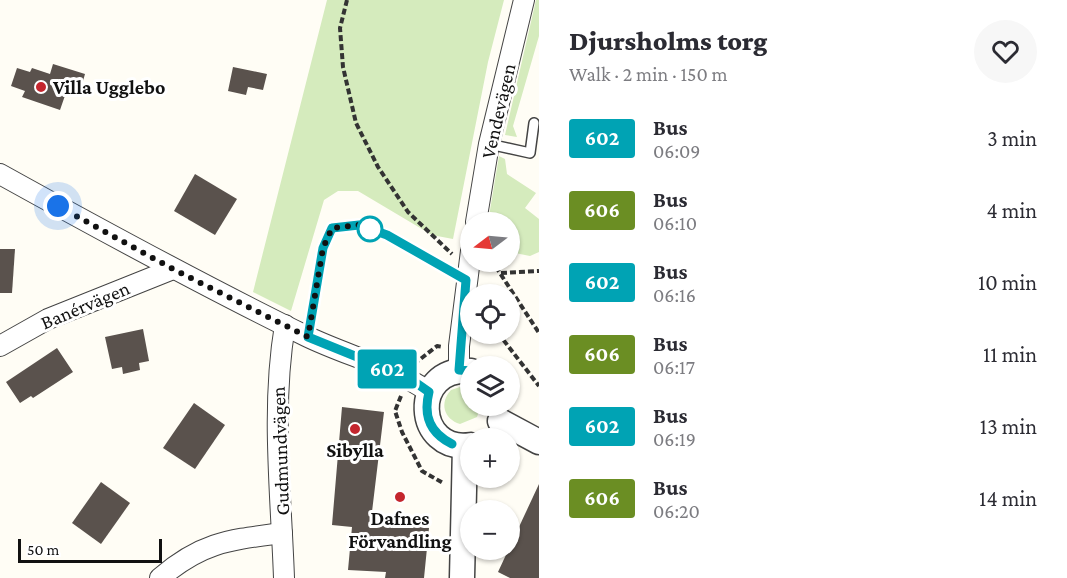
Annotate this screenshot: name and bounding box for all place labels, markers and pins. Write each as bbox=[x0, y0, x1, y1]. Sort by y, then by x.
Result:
place label: Villa Ugglebo bbox=[52, 76, 165, 98]
marker: Villa Ugglebo bbox=[34, 80, 48, 94]
unlabelled marker bbox=[357, 216, 383, 242]
marker: Sibylla bbox=[348, 422, 362, 436]
place label: Sibylla bbox=[326, 439, 384, 461]
marker: Dafnes Förvandling bbox=[393, 490, 407, 504]
place label: Dafnes Förvandling bbox=[348, 507, 452, 552]

